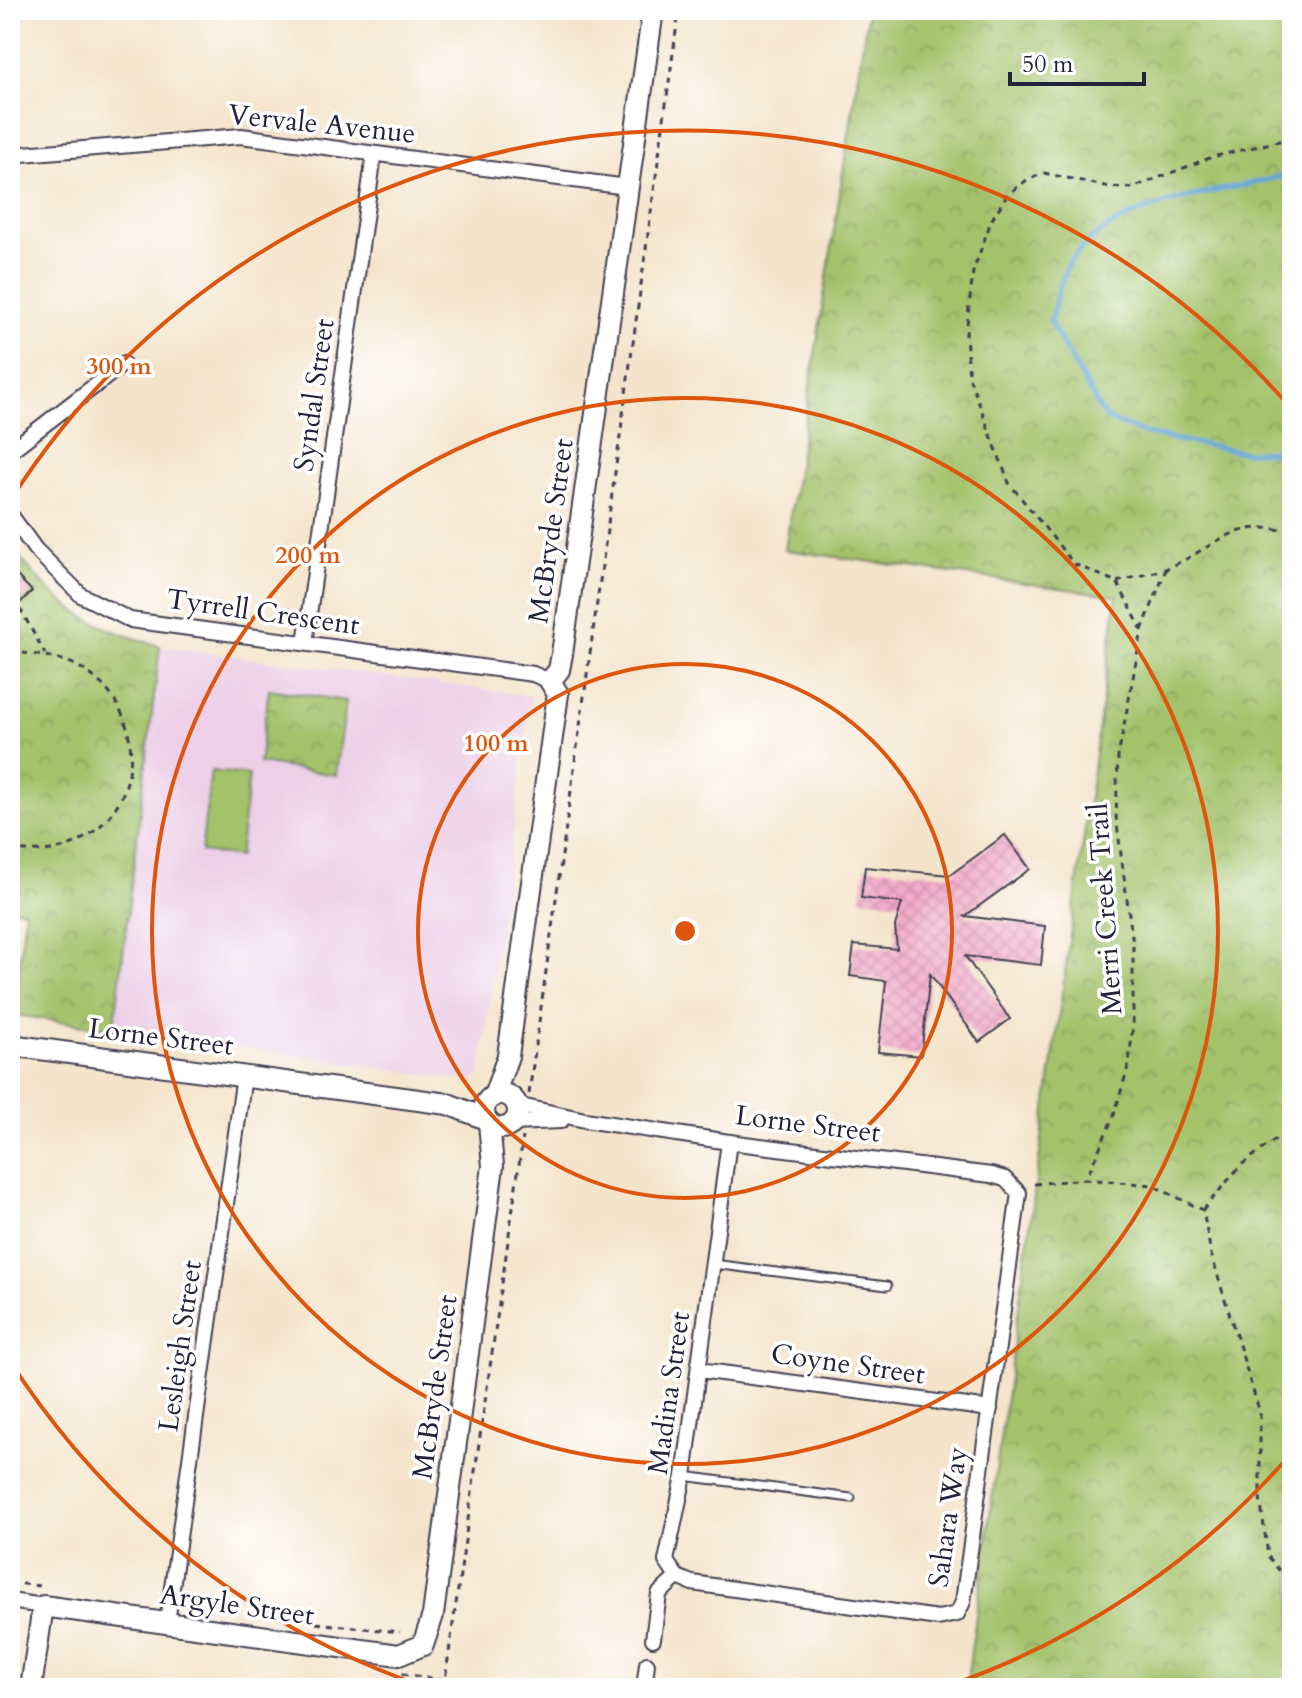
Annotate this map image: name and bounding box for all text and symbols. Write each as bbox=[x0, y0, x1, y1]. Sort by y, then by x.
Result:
scale bar bbox=[1010, 36, 1144, 86]
text: 50 m bbox=[1022, 48, 1074, 81]
street label: Vervale Avenue bbox=[227, 95, 417, 153]
street label: Syndal Street bbox=[284, 316, 344, 474]
text: 300 m bbox=[86, 350, 153, 383]
street label: McBryde Street bbox=[519, 436, 583, 626]
text: 200 m bbox=[275, 539, 342, 572]
street label: Tyrrell Crescent bbox=[164, 580, 362, 644]
text: 100 m bbox=[463, 727, 530, 760]
street label: Merri Creek Trail bbox=[1079, 802, 1131, 1016]
centre of rings bbox=[671, 917, 699, 945]
street label: Lorne Street bbox=[86, 1009, 236, 1065]
street label: Lorne Street bbox=[733, 1096, 883, 1152]
street label: Lesleigh Street bbox=[149, 1258, 211, 1434]
street label: McBryde Street bbox=[403, 1292, 467, 1482]
street label: Madina Street bbox=[639, 1309, 699, 1477]
street label: Coyne Street bbox=[769, 1334, 927, 1394]
street label: Sahara Way bbox=[919, 1444, 977, 1590]
street label: Argyle Street bbox=[157, 1575, 317, 1635]

